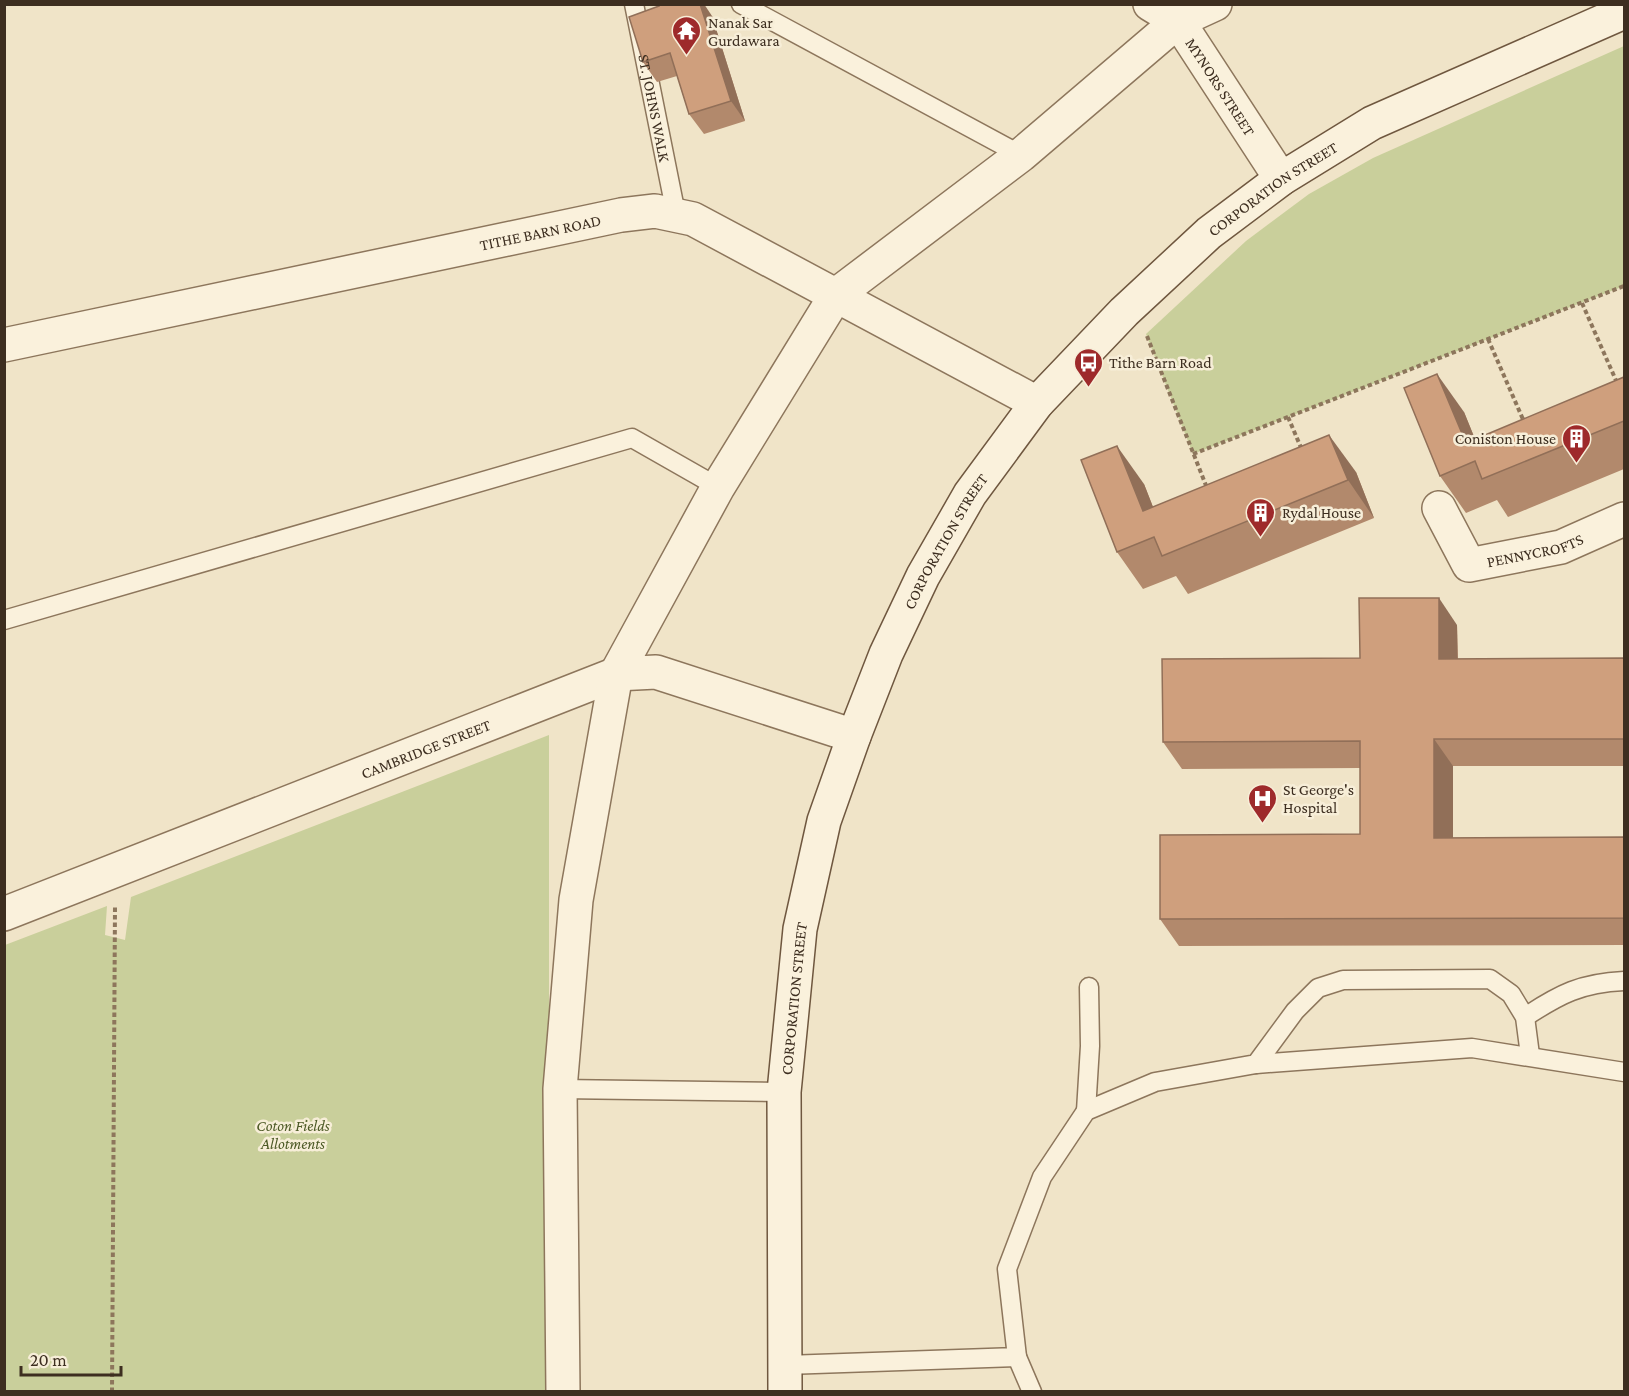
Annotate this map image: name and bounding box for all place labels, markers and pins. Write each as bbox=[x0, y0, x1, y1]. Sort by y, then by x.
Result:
place label: Nanak Sar Gurdawara bbox=[708, 14, 780, 49]
temple icon: Nanak Sar Gurdawara bbox=[671, 15, 703, 57]
bus stop icon: Tithe Barn Road bbox=[1072, 346, 1104, 388]
place label: Tithe Barn Road bbox=[1109, 354, 1212, 371]
building icon: Coniston House bbox=[1561, 422, 1593, 464]
place label: Coniston House bbox=[1455, 430, 1556, 447]
building icon: Rydal House bbox=[1245, 496, 1277, 538]
place label: Rydal House bbox=[1282, 504, 1361, 522]
place label: St George's Hospital bbox=[1283, 781, 1354, 817]
hospital icon: St George's Hospital bbox=[1246, 782, 1278, 824]

